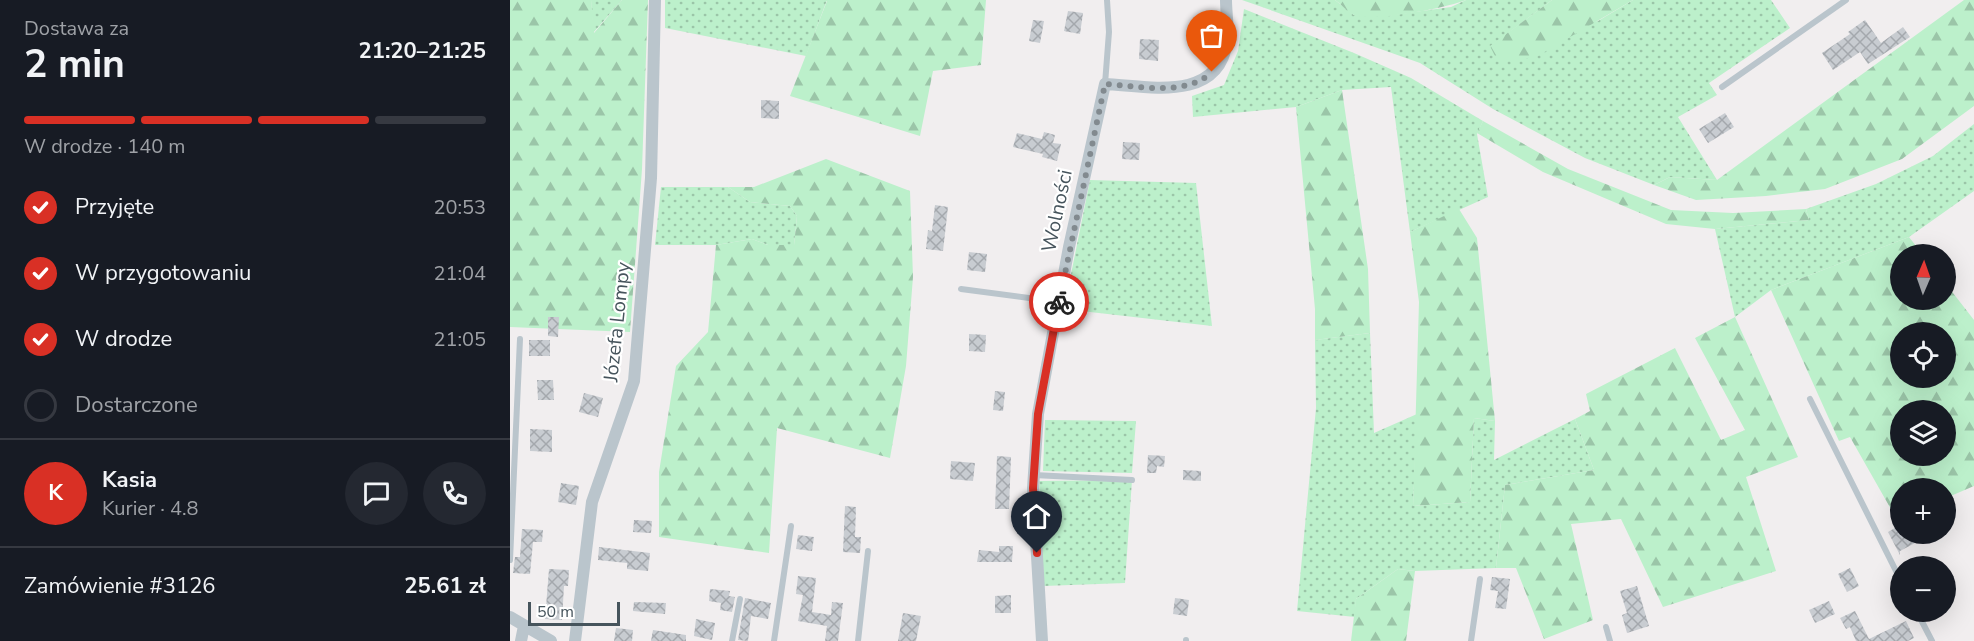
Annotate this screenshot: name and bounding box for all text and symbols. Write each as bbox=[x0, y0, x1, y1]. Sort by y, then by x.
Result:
pin bbox=[1186, 10, 1237, 72]
text: Dostawa za bbox=[24, 15, 129, 42]
icon: bag bbox=[1195, 19, 1228, 52]
text: 21:20–21:25 bbox=[358, 36, 486, 66]
text: 2 min bbox=[24, 38, 125, 91]
text: W drodze · 140 m bbox=[24, 133, 185, 160]
street label: Wolności bbox=[1035, 167, 1079, 255]
icon: check bbox=[24, 191, 57, 224]
text: Przyjęte bbox=[75, 192, 154, 222]
text: 20:53 bbox=[433, 194, 486, 221]
north arrow bbox=[1890, 244, 1956, 310]
map controls bbox=[1890, 244, 1956, 622]
icon: check bbox=[24, 257, 57, 290]
text: W przygotowaniu bbox=[75, 258, 251, 288]
text: 21:04 bbox=[433, 260, 486, 287]
street label: Józefa Lompy bbox=[597, 260, 637, 384]
courier bbox=[1029, 272, 1089, 332]
icon: bike bbox=[1043, 286, 1076, 319]
button: locate bbox=[1890, 322, 1956, 388]
icon: check bbox=[24, 323, 57, 356]
text: W drodze bbox=[75, 324, 172, 354]
text: 21:05 bbox=[433, 326, 486, 353]
text: Dostarczone bbox=[75, 390, 198, 420]
button: layers bbox=[1890, 400, 1956, 466]
button: chat bbox=[345, 462, 408, 525]
button: phone bbox=[423, 462, 486, 525]
text: Kasia bbox=[102, 465, 157, 495]
text: K bbox=[48, 478, 63, 508]
button: + bbox=[1890, 478, 1956, 544]
pin bbox=[1011, 491, 1062, 553]
text: Kurier · 4.8 bbox=[102, 495, 199, 522]
icon: home bbox=[1020, 500, 1053, 533]
button: − bbox=[1890, 556, 1956, 622]
text: Zamówienie #3126 bbox=[24, 571, 216, 601]
text: 25.61 zł bbox=[404, 571, 486, 601]
scale bar bbox=[528, 599, 620, 626]
text: 50 m bbox=[537, 601, 574, 623]

